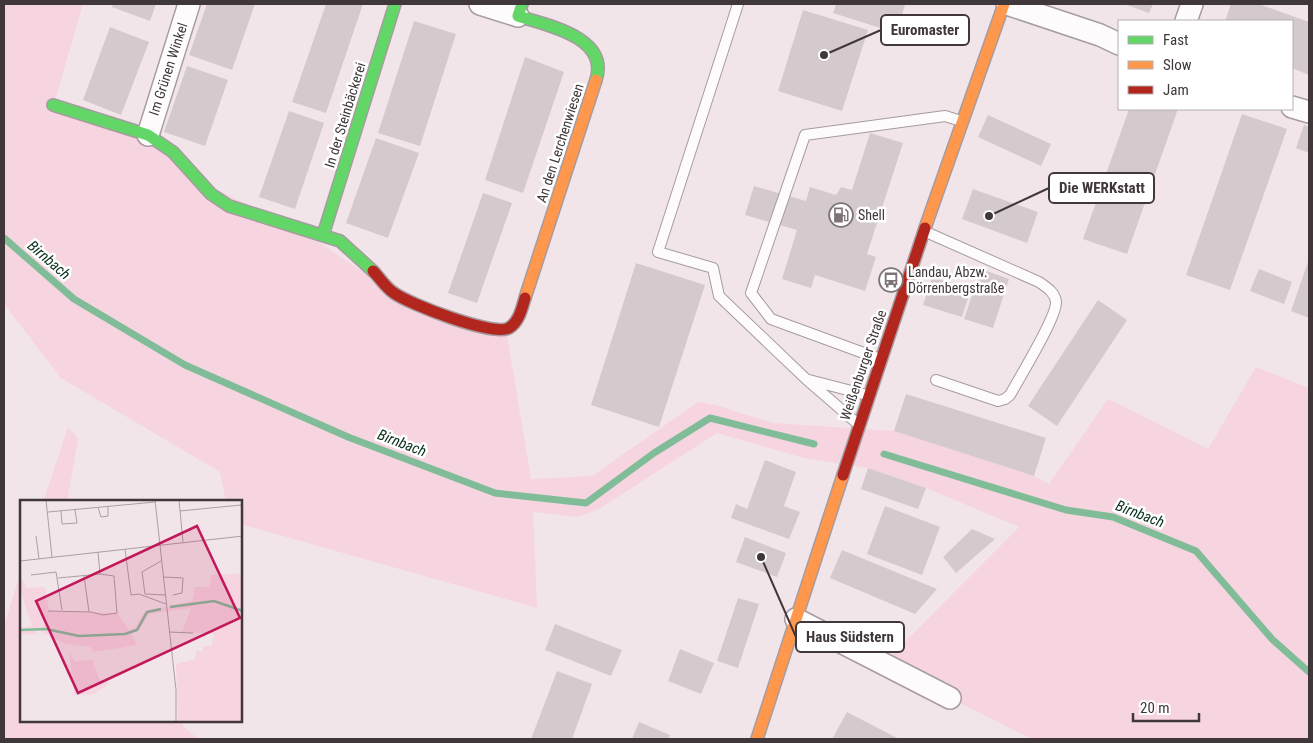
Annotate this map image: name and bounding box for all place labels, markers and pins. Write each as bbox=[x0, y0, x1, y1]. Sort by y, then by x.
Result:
callout: Euromaster bbox=[881, 15, 969, 45]
callout: Die WERKstatt bbox=[1049, 173, 1154, 203]
fuel station icon: Shell bbox=[828, 202, 854, 228]
place label: Shell bbox=[858, 207, 885, 223]
place label: Landau, Abzw. Dörrenbergstraße bbox=[908, 264, 1005, 296]
bus stop icon: Landau, Abzw. Dörrenbergstraße bbox=[878, 267, 904, 293]
callout: Haus Südstern bbox=[796, 622, 904, 652]

